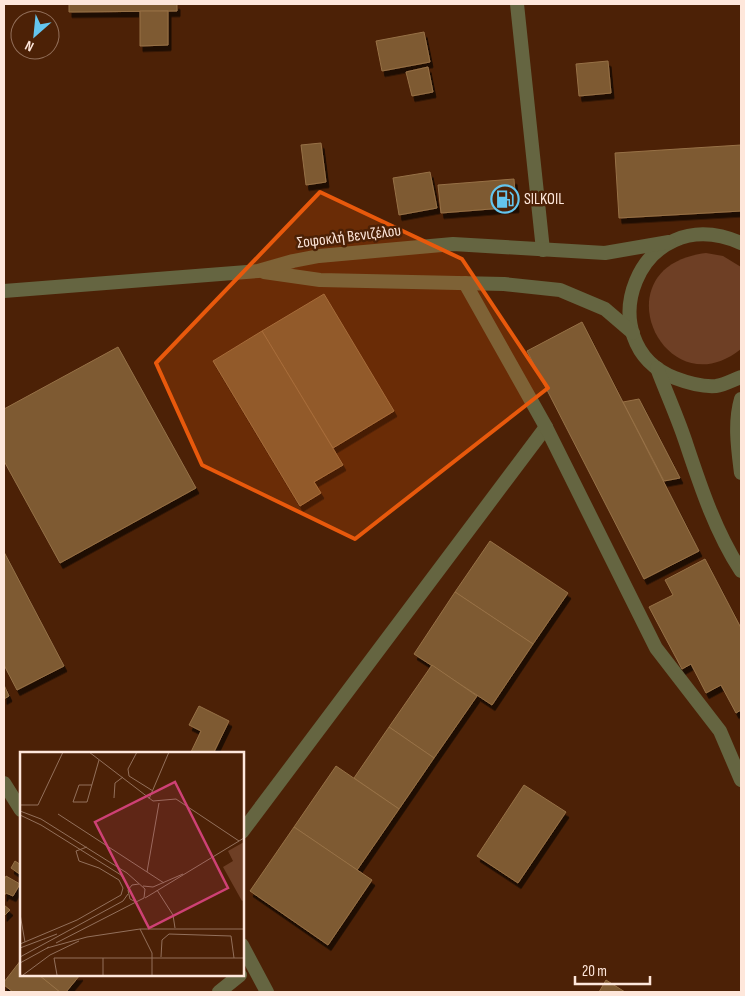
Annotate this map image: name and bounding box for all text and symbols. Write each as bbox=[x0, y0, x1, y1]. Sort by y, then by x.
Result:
north arrow bbox=[10, 10, 60, 60]
text: N bbox=[22, 37, 37, 55]
fuel station icon: SILKOIL bbox=[490, 184, 520, 214]
place label: SILKOIL bbox=[524, 190, 564, 209]
street label: Σοφοκλή Βενιζέλου bbox=[296, 221, 402, 253]
inset map bbox=[20, 752, 244, 976]
scale bar bbox=[575, 954, 650, 986]
text: 20 m bbox=[582, 962, 607, 981]

